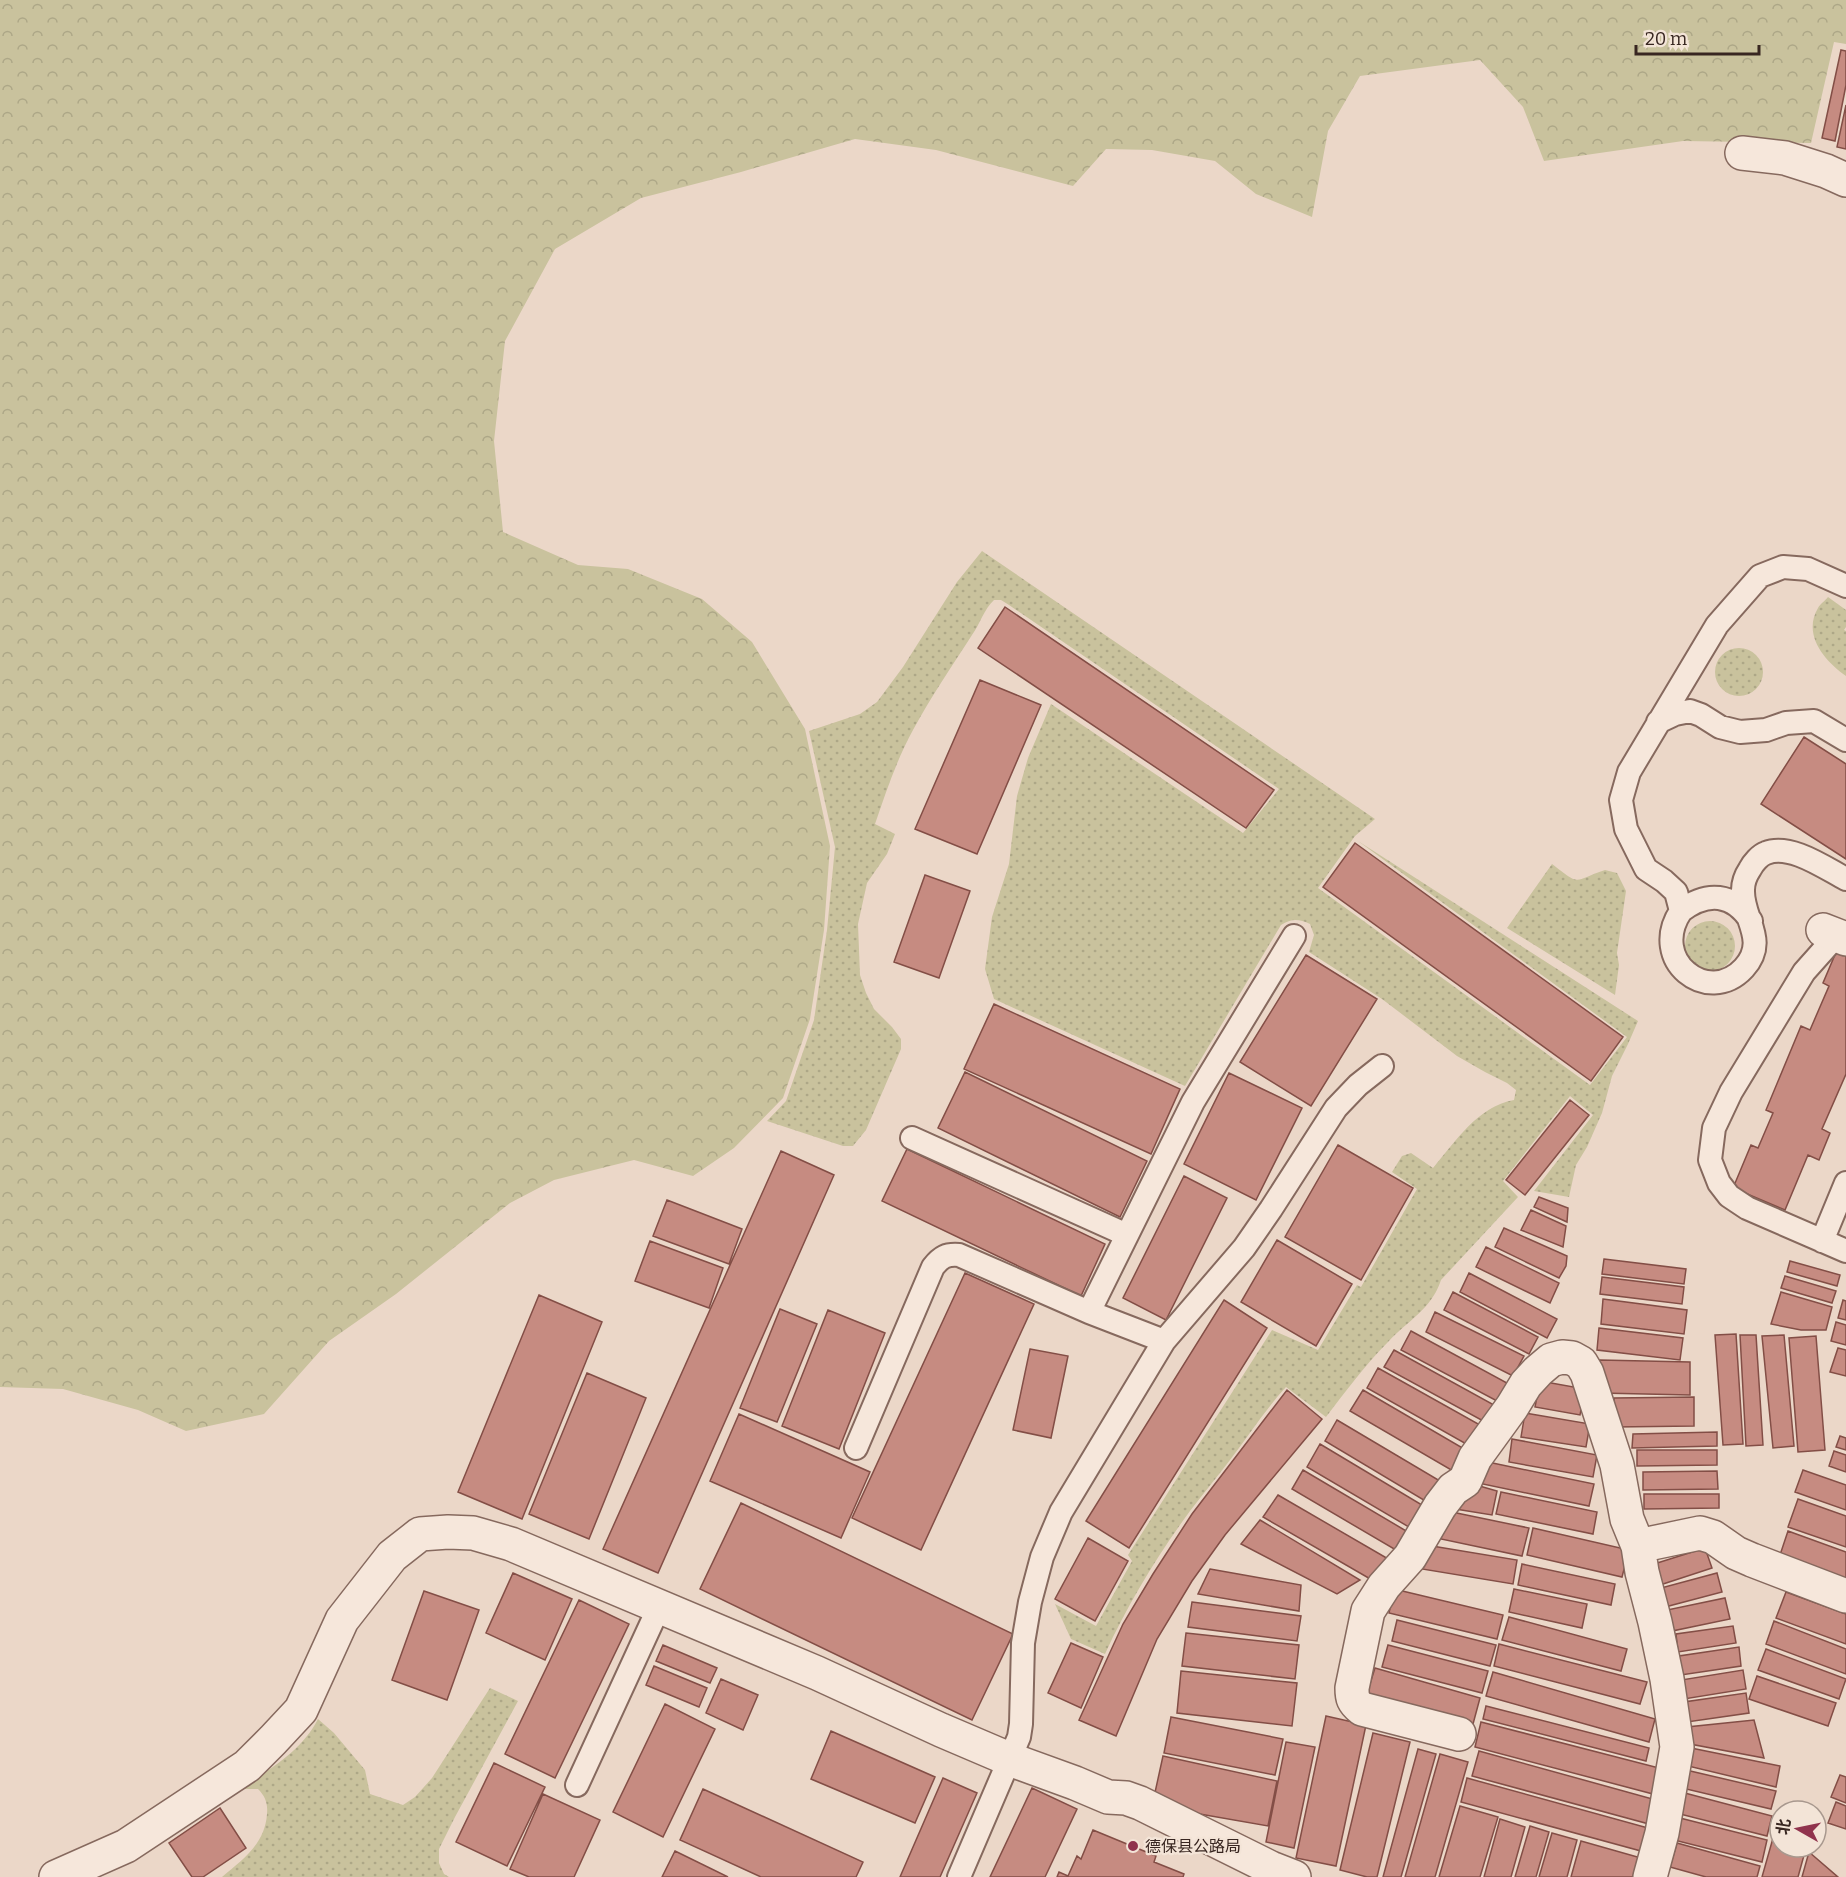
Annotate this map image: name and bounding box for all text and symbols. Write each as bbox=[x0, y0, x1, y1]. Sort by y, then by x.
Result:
scale bar bbox=[1636, 18, 1759, 56]
text: 20 m bbox=[1645, 28, 1687, 50]
north arrow bbox=[1768, 1799, 1828, 1859]
text: 北 bbox=[1773, 1817, 1794, 1836]
place label: 德保县公路局 bbox=[1145, 1837, 1241, 1856]
marker: 德保县公路局 bbox=[1126, 1839, 1140, 1853]

